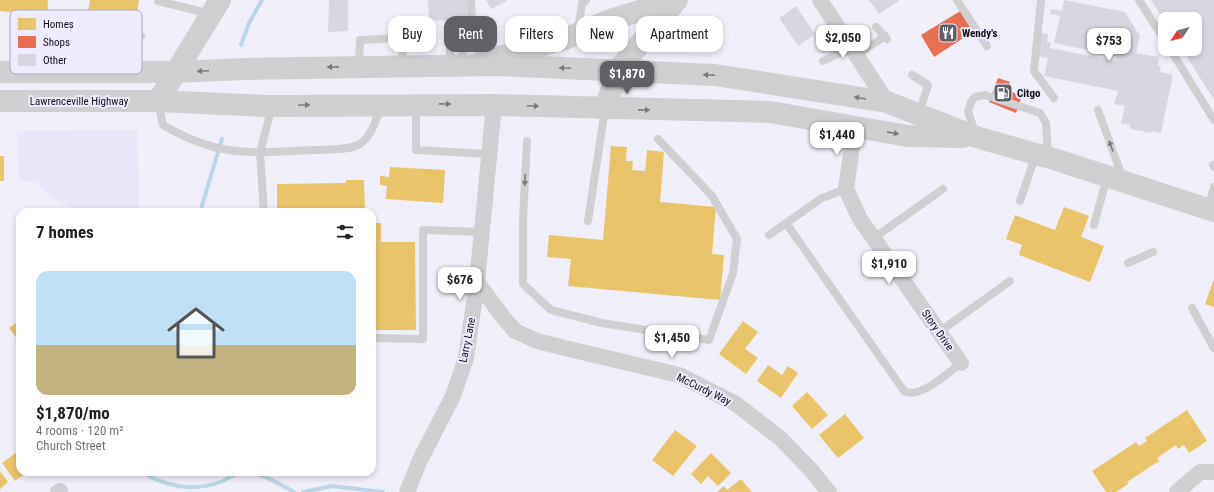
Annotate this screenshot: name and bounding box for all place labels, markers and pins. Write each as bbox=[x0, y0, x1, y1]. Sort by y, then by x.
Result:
restaurant icon: Wendy's bbox=[937, 22, 959, 44]
pin: $2,050 bbox=[810, 25, 876, 59]
place label: Wendy's bbox=[962, 27, 997, 40]
pin: $753 bbox=[1085, 28, 1133, 62]
pin: $1,870 bbox=[594, 61, 660, 95]
fuel station icon: Citgo bbox=[992, 82, 1014, 104]
place label: Citgo bbox=[1017, 87, 1041, 100]
pin: $1,440 bbox=[804, 122, 870, 156]
pin: $1,910 bbox=[856, 251, 922, 285]
pin: $676 bbox=[436, 267, 484, 301]
pin: $1,450 bbox=[639, 325, 705, 359]

